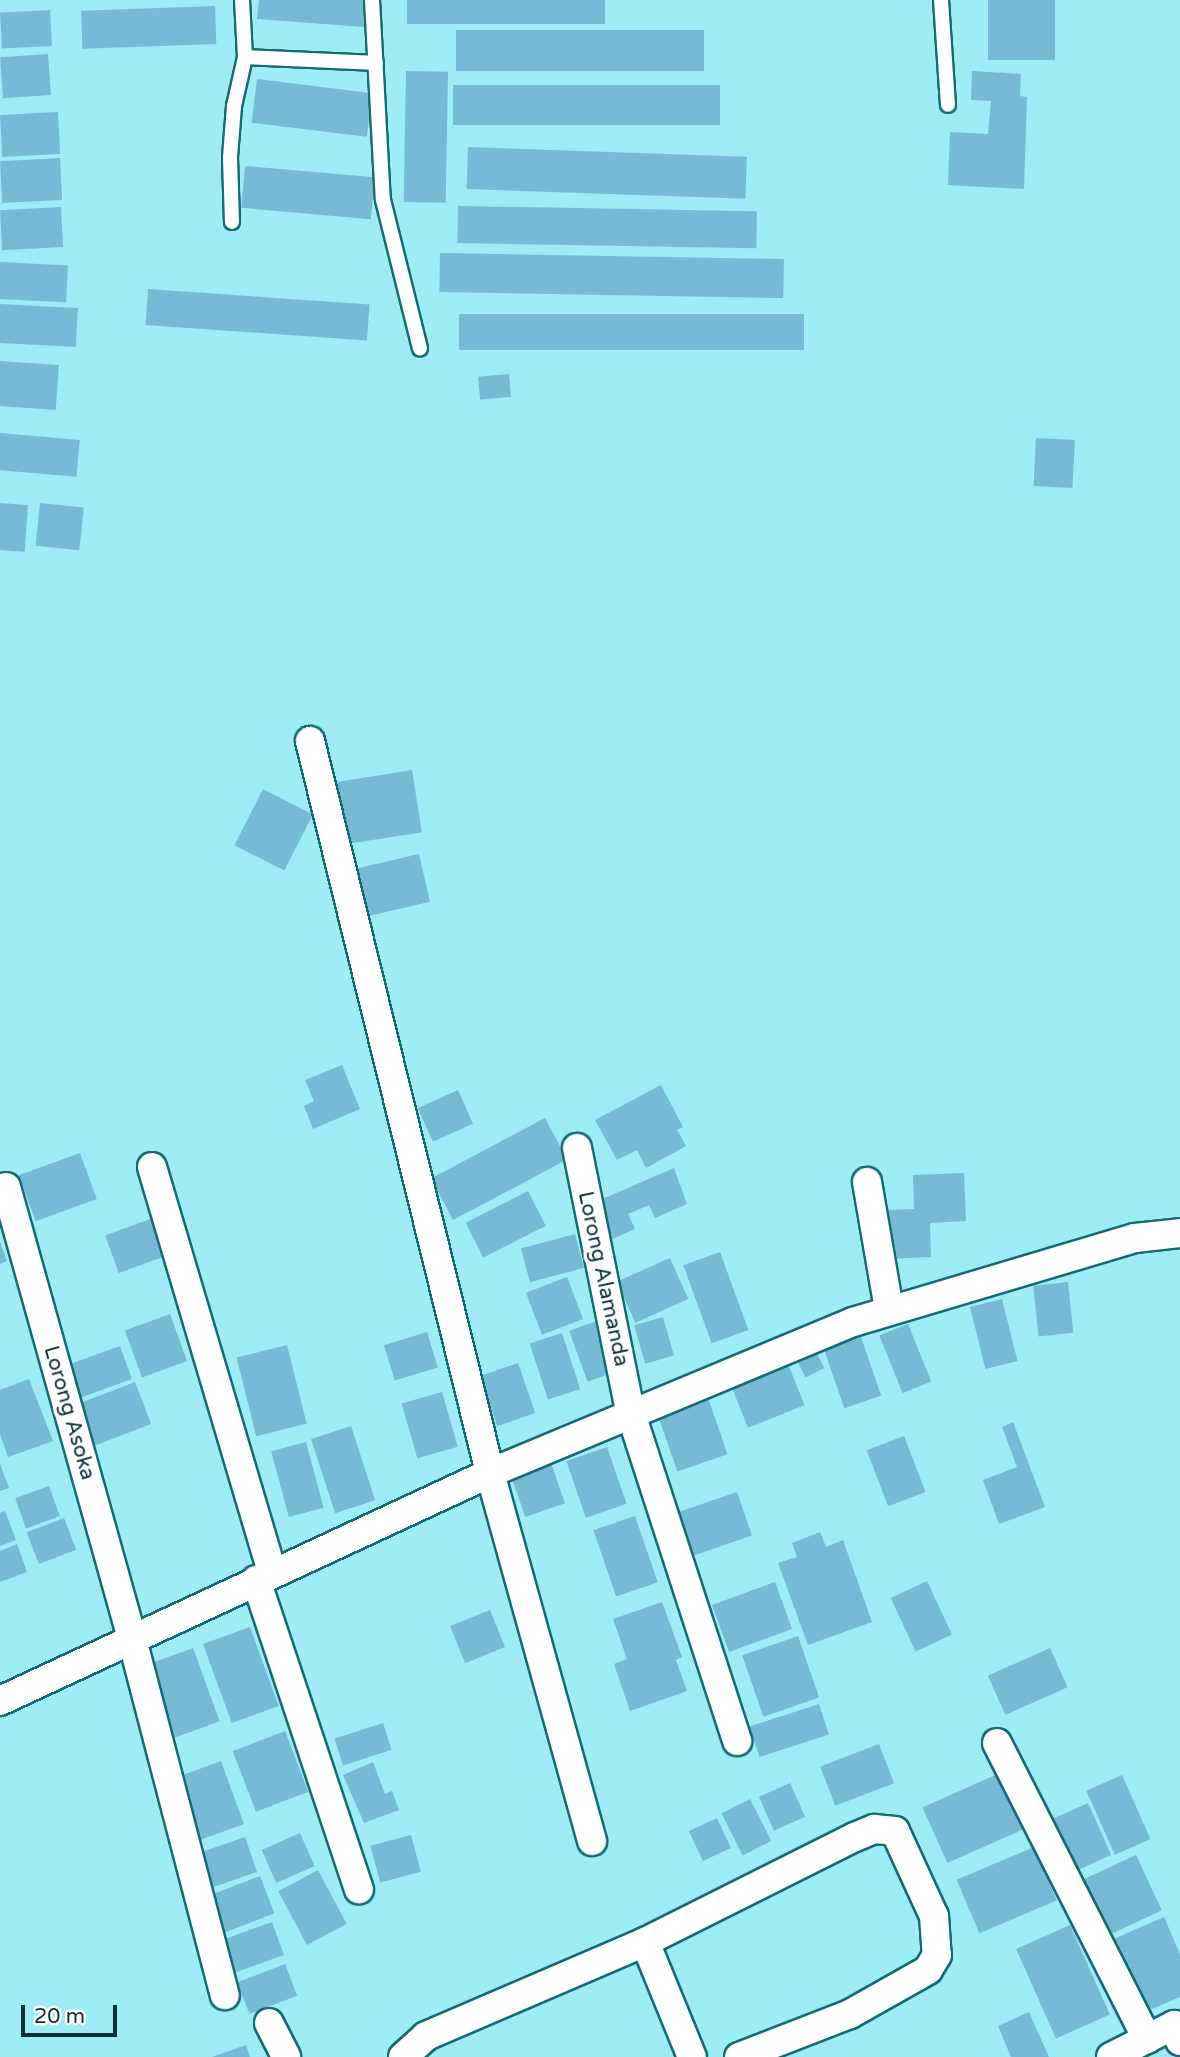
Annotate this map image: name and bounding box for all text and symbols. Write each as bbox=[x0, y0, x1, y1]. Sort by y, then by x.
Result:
street label: Lorong Alamanda bbox=[572, 1189, 634, 1369]
street label: Lorong Asoka bbox=[38, 1343, 100, 1483]
scale bar bbox=[24, 1990, 121, 2034]
text: 20 m bbox=[34, 2004, 85, 2029]

